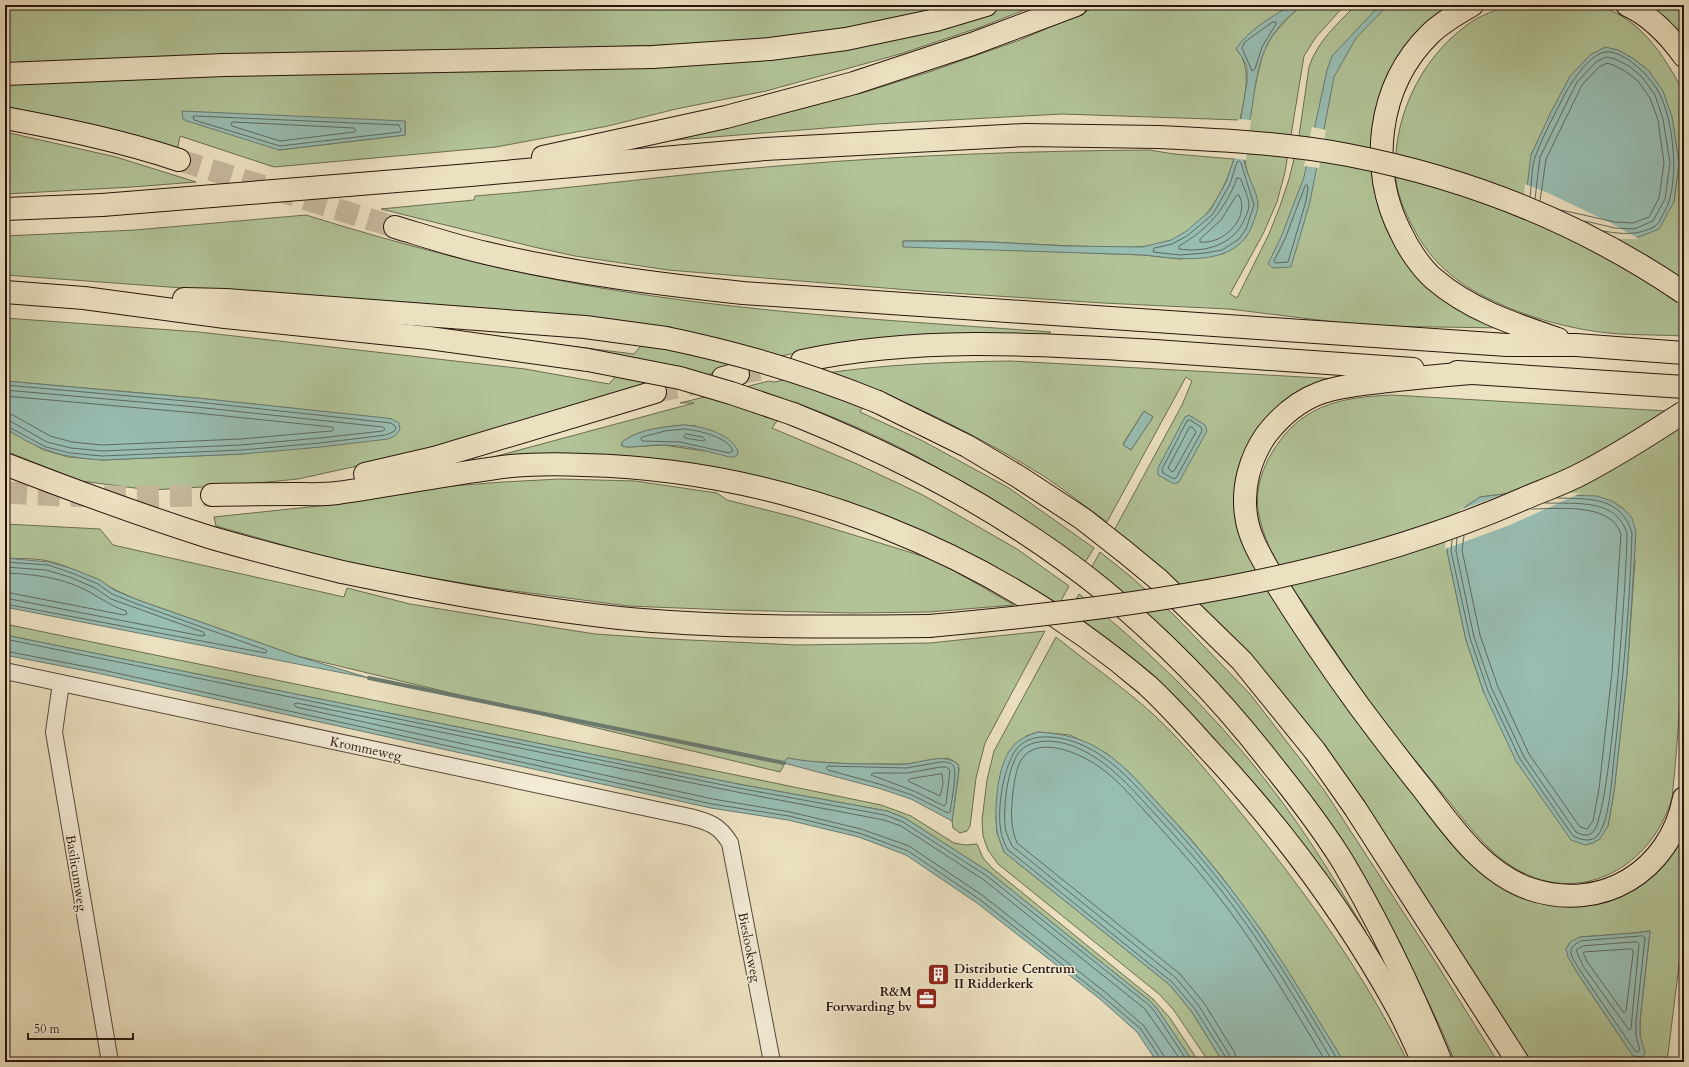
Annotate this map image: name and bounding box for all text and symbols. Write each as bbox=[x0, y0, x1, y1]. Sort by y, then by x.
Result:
street label: Krommeweg bbox=[328, 733, 404, 766]
street label: Basilicumweg bbox=[61, 834, 91, 913]
street label: Bieslookweg bbox=[733, 911, 765, 984]
place label: Distributie Centrum II Ridderkerk bbox=[954, 960, 1075, 993]
building icon: Distributie Centrum II Ridderkerk bbox=[925, 962, 951, 988]
place label: R&M Forwarding bv bbox=[825, 983, 913, 1016]
office icon: R&M Forwarding bv bbox=[914, 985, 940, 1011]
scale bar bbox=[28, 1015, 133, 1041]
text: 50 m bbox=[34, 1021, 61, 1037]

